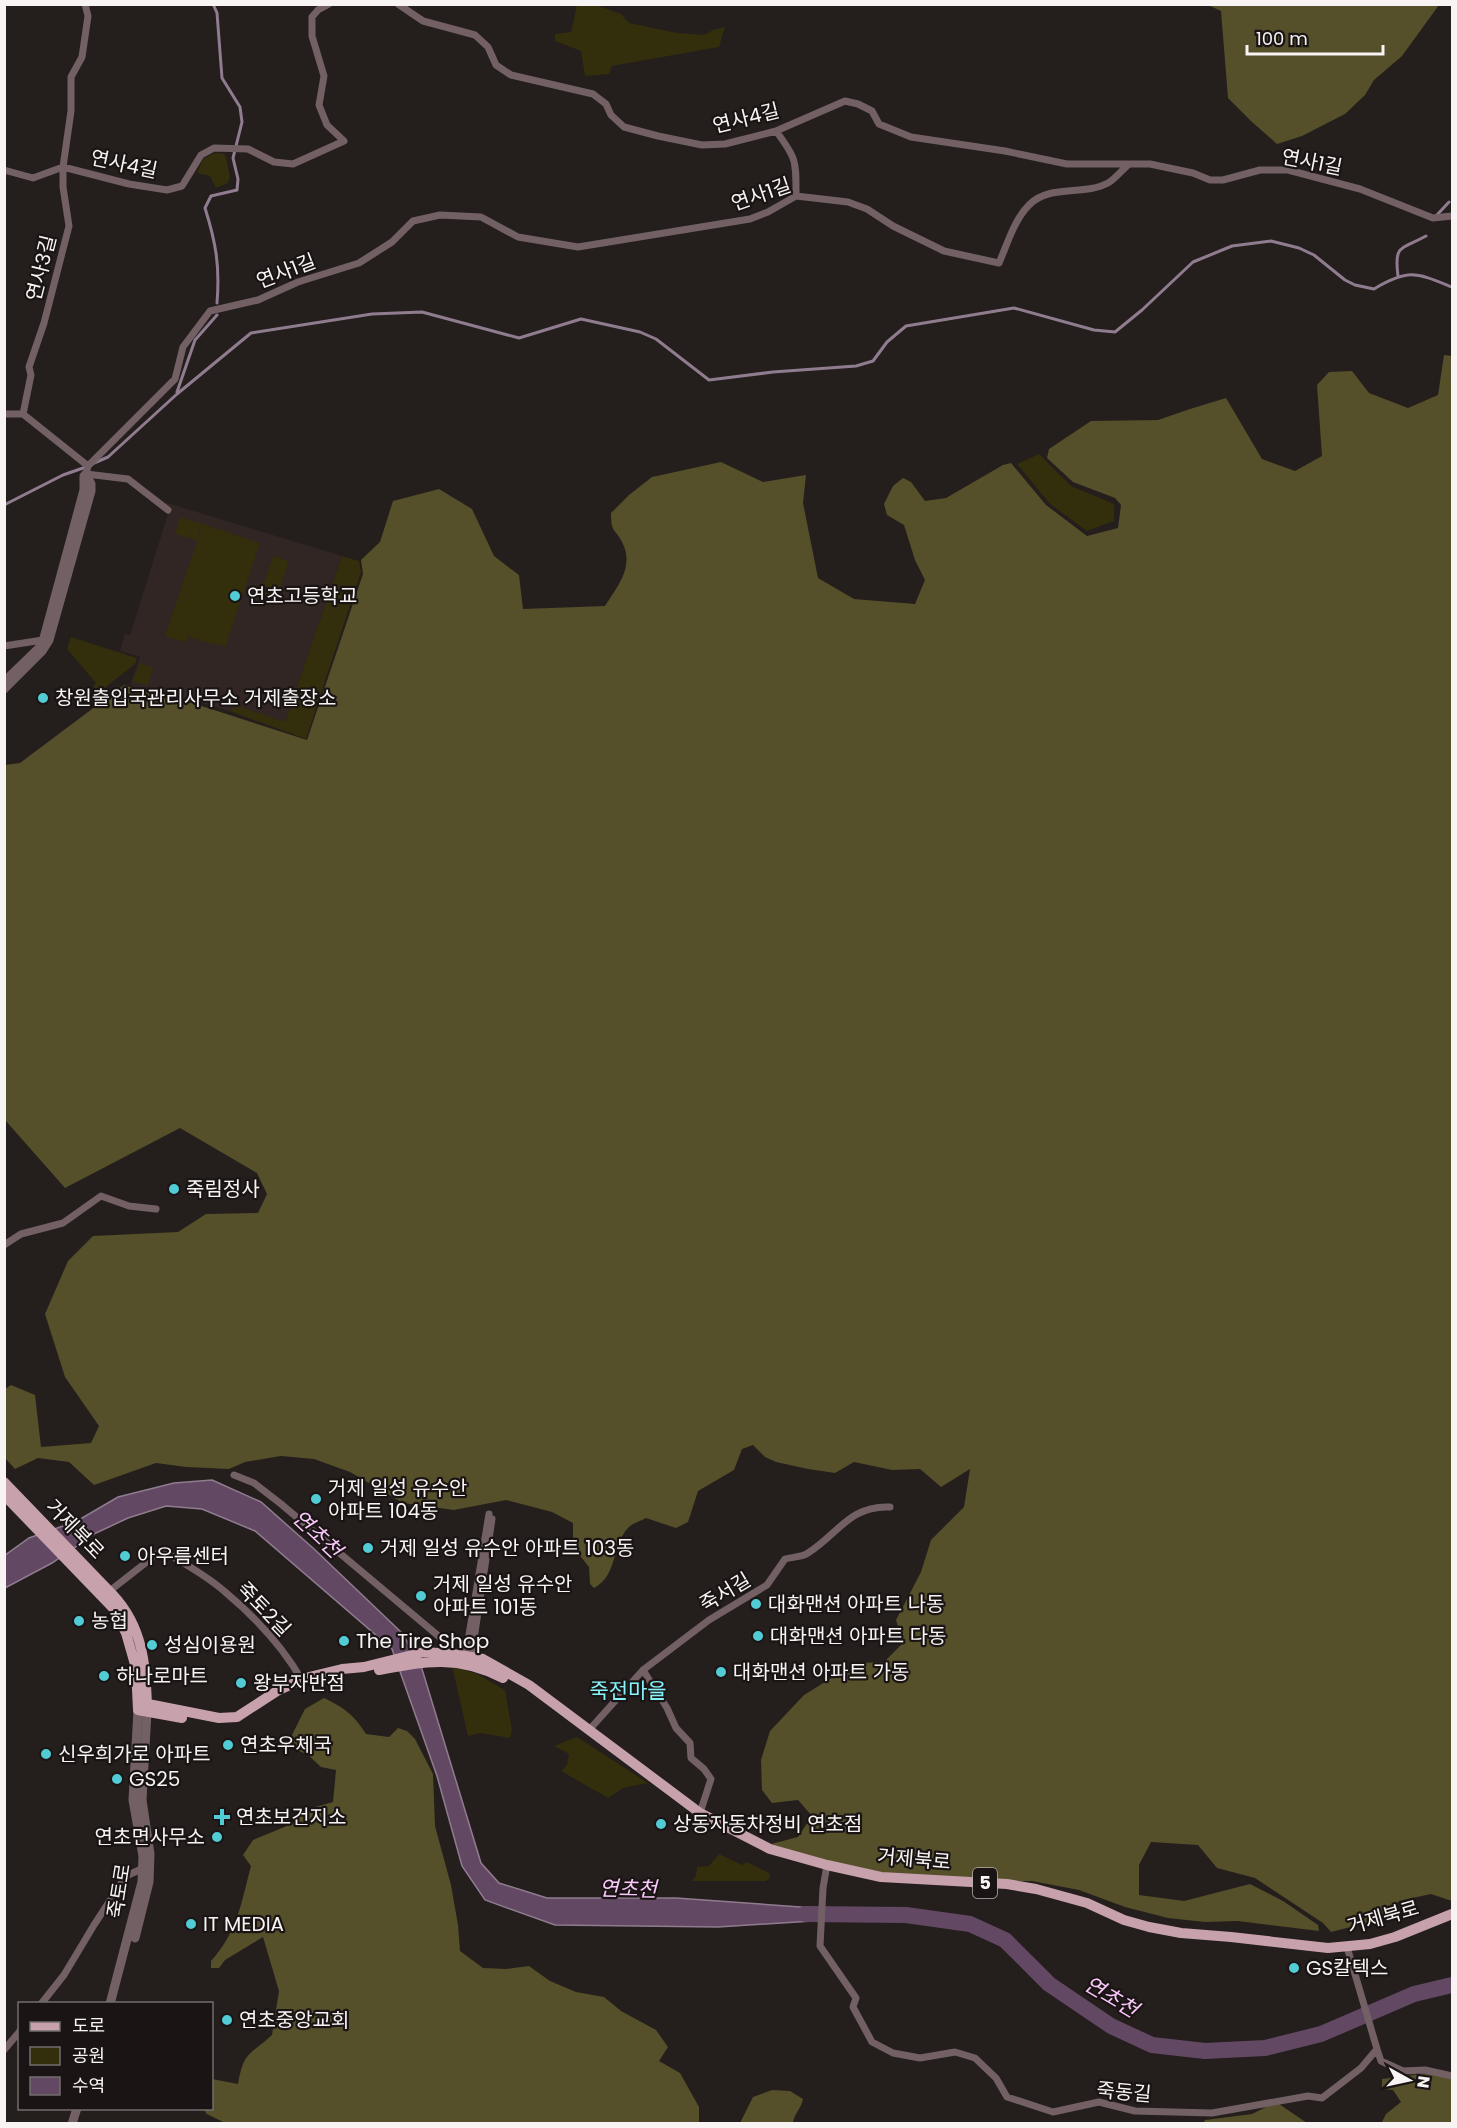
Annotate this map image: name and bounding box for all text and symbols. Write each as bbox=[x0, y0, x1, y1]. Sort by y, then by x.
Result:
scale bar bbox=[1247, 18, 1384, 56]
text: 100 m bbox=[1256, 26, 1308, 51]
street label: 연사4길 bbox=[710, 96, 782, 140]
street label: 연사1길 bbox=[1279, 142, 1345, 182]
street label: 연사4길 bbox=[88, 143, 160, 185]
street label: 연사1길 bbox=[727, 171, 795, 217]
street label: 연사3길 bbox=[19, 232, 63, 304]
street label: 연사1길 bbox=[252, 247, 320, 295]
place label: 연초고등학교 bbox=[247, 582, 357, 610]
marker: 연초고등학교 bbox=[228, 589, 242, 603]
place label: 창원출입국관리사무소 거제출장소 bbox=[55, 684, 336, 712]
marker: 창원출입국관리사무소 거제출장소 bbox=[36, 691, 50, 705]
place label: 죽림정사 bbox=[186, 1175, 260, 1203]
marker: 죽림정사 bbox=[167, 1182, 181, 1196]
place label: 거제 일성 유수안 아파트 104동 bbox=[328, 1474, 467, 1525]
marker: 거제 일성 유수안 아파트 104동 bbox=[309, 1492, 323, 1506]
street label: 거제북로 bbox=[39, 1493, 111, 1565]
water label: 연초천 bbox=[286, 1503, 350, 1566]
place label: 거제 일성 유수안 아파트 103동 bbox=[380, 1534, 635, 1562]
marker: 거제 일성 유수안 아파트 103동 bbox=[361, 1541, 375, 1555]
place label: 아우름센터 bbox=[137, 1542, 229, 1570]
marker: 아우름센터 bbox=[118, 1549, 132, 1563]
street label: 죽서길 bbox=[694, 1566, 756, 1618]
place label: 거제 일성 유수안 아파트 101동 bbox=[433, 1570, 572, 1621]
street label: 죽토2길 bbox=[231, 1575, 297, 1643]
marker: 거제 일성 유수안 아파트 101동 bbox=[414, 1589, 428, 1603]
place label: 대화맨션 아파트 나동 bbox=[768, 1590, 944, 1618]
marker: 대화맨션 아파트 나동 bbox=[749, 1597, 763, 1611]
place label: 농협 bbox=[91, 1607, 128, 1635]
marker: 농협 bbox=[72, 1614, 86, 1628]
place label: 대화맨션 아파트 다동 bbox=[770, 1622, 946, 1650]
place label: The Tire Shop bbox=[356, 1627, 489, 1655]
marker: 대화맨션 아파트 다동 bbox=[751, 1629, 765, 1643]
place label: 성심이용원 bbox=[164, 1631, 256, 1659]
marker: The Tire Shop bbox=[337, 1634, 351, 1648]
marker: 성심이용원 bbox=[145, 1638, 159, 1652]
place label: 대화맨션 아파트 가동 bbox=[733, 1658, 909, 1686]
place label: 하나로마트 bbox=[116, 1662, 208, 1690]
marker: 대화맨션 아파트 가동 bbox=[714, 1665, 728, 1679]
marker: 하나로마트 bbox=[97, 1669, 111, 1683]
place label: 왕부자반점 bbox=[253, 1669, 345, 1697]
marker: 왕부자반점 bbox=[234, 1676, 248, 1690]
district label: 죽전마을 bbox=[589, 1676, 667, 1705]
place label: 연초우체국 bbox=[240, 1731, 332, 1759]
marker: 연초우체국 bbox=[221, 1738, 235, 1752]
place label: 신우희가로 아파트 bbox=[58, 1740, 211, 1768]
marker: 신우희가로 아파트 bbox=[39, 1747, 53, 1761]
place label: GS25 bbox=[129, 1765, 180, 1793]
marker: GS25 bbox=[110, 1772, 124, 1786]
place label: 연초보건지소 bbox=[236, 1803, 346, 1831]
marker: 연초보건지소 bbox=[213, 1808, 231, 1826]
place label: 상동자동차정비 연초점 bbox=[673, 1810, 862, 1838]
marker: 상동자동차정비 연초점 bbox=[654, 1817, 668, 1831]
place label: 연초면사무소 bbox=[95, 1823, 205, 1851]
marker: 연초면사무소 bbox=[210, 1830, 224, 1844]
street label: 거제북로 bbox=[876, 1842, 952, 1876]
street label: 죽토로 bbox=[101, 1862, 137, 1920]
road number: 5 bbox=[973, 1868, 997, 1898]
water label: 연초천 bbox=[599, 1873, 660, 1904]
street label: 거제북로 bbox=[1344, 1893, 1422, 1941]
place label: IT MEDIA bbox=[203, 1910, 284, 1938]
marker: IT MEDIA bbox=[184, 1917, 198, 1931]
place label: GS칼텍스 bbox=[1306, 1954, 1389, 1982]
marker: GS칼텍스 bbox=[1287, 1961, 1301, 1975]
water label: 연초천 bbox=[1079, 1969, 1146, 2025]
legend bbox=[18, 2002, 213, 2110]
place label: 연초중앙교회 bbox=[239, 2006, 349, 2034]
text: 도로 bbox=[72, 2013, 105, 2038]
marker: 연초중앙교회 bbox=[220, 2013, 234, 2027]
text: 공원 bbox=[72, 2043, 105, 2068]
north arrow bbox=[1379, 2050, 1439, 2110]
text: 수역 bbox=[72, 2073, 105, 2098]
text: N bbox=[1411, 2074, 1436, 2090]
street label: 죽동길 bbox=[1095, 2076, 1153, 2108]

